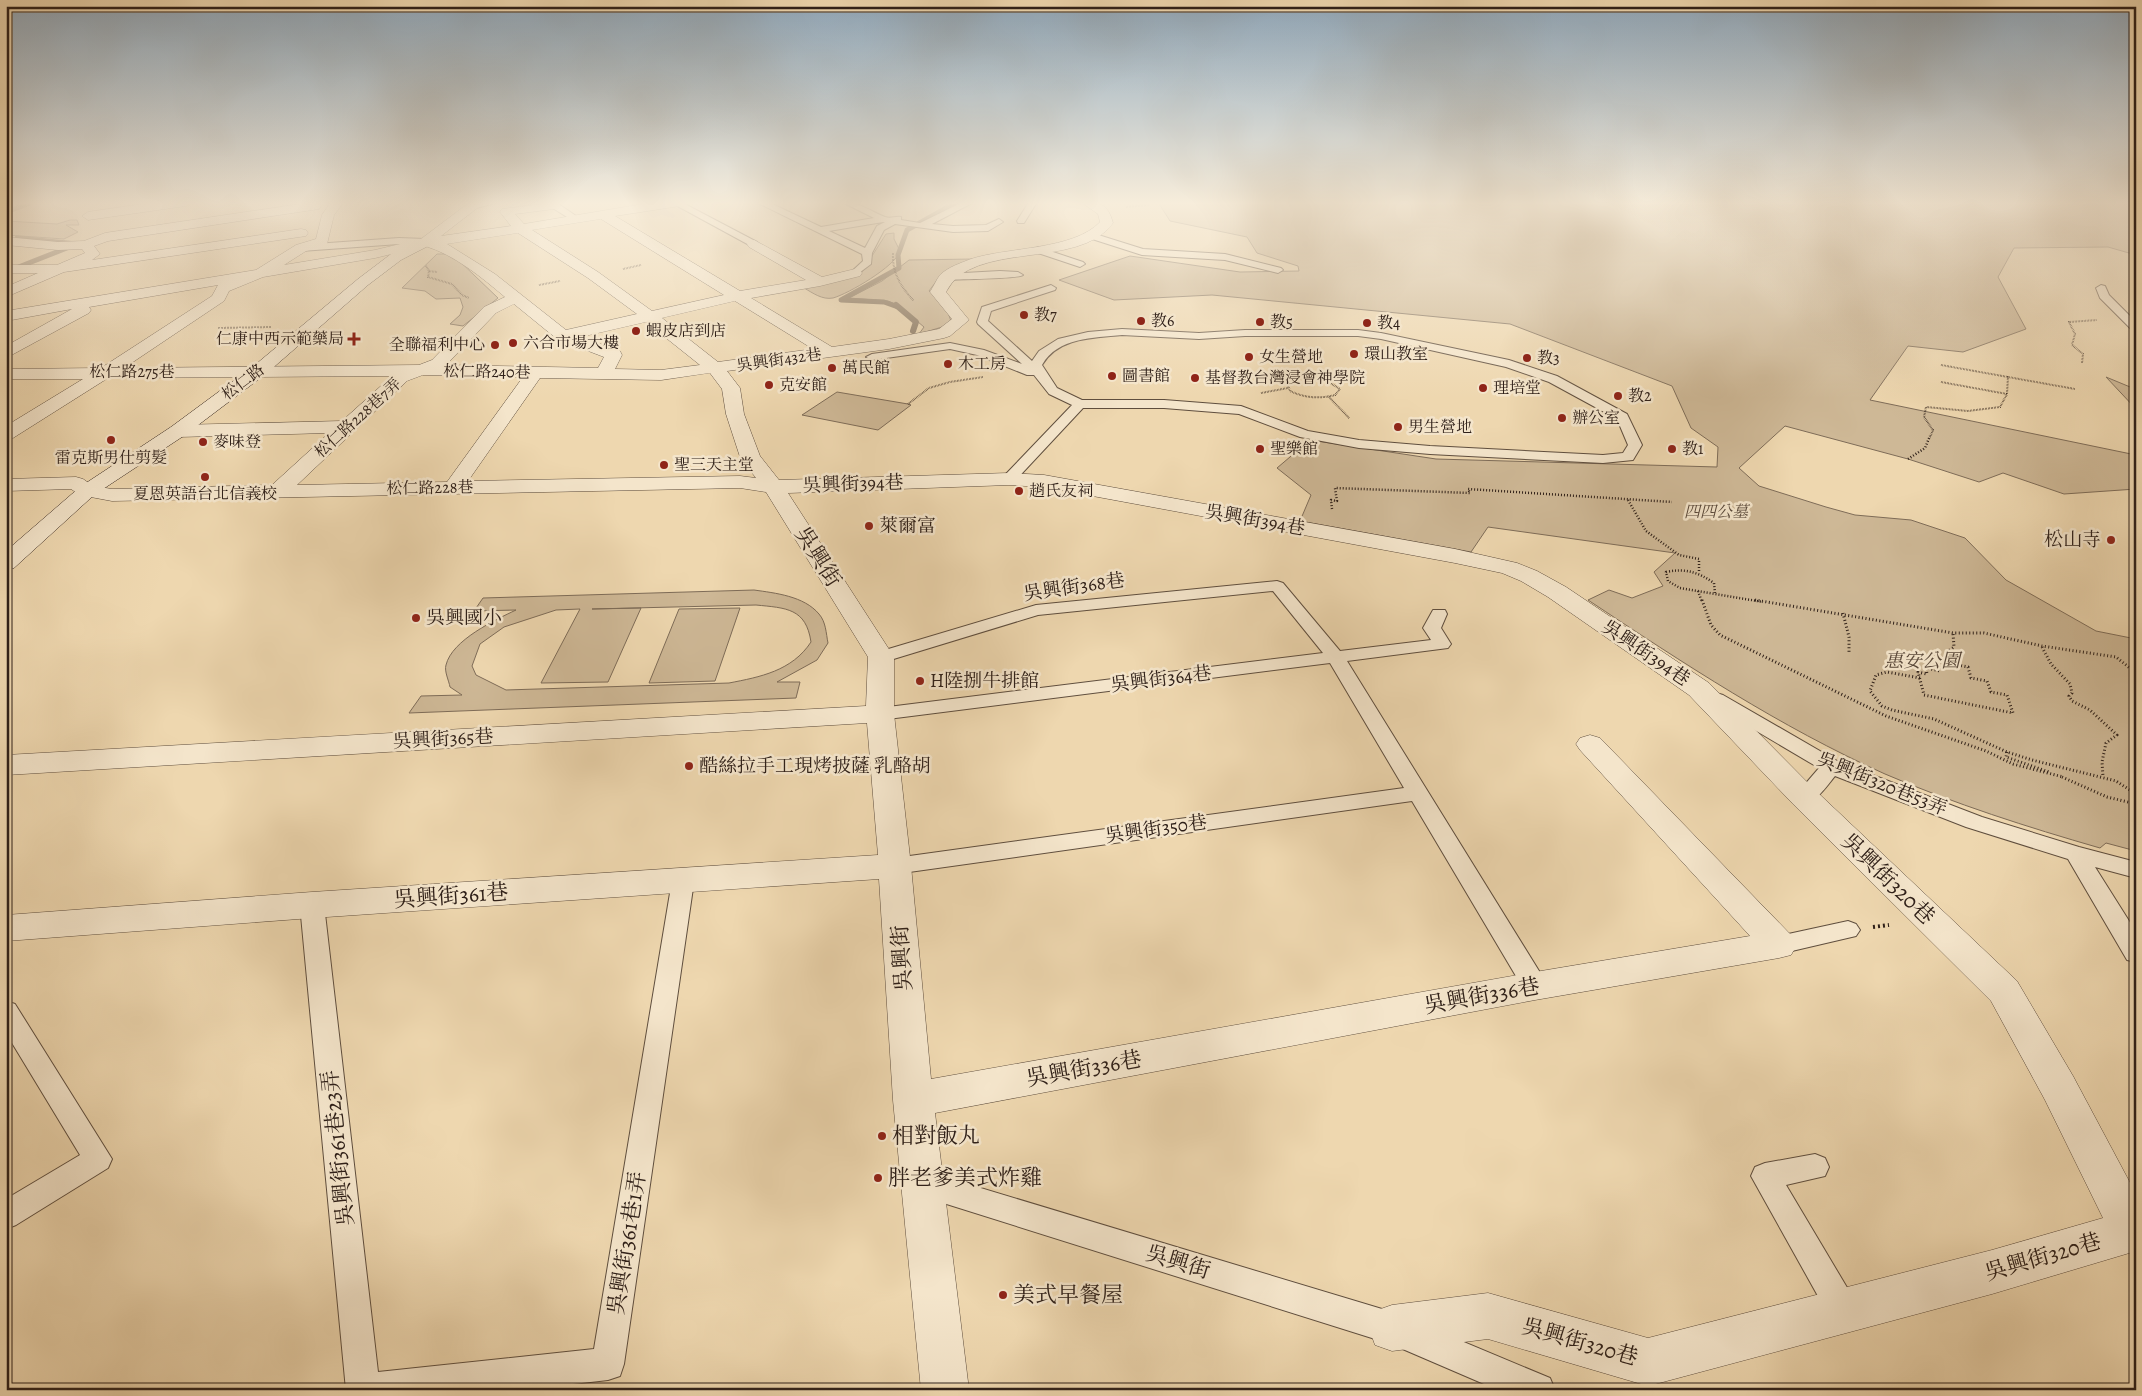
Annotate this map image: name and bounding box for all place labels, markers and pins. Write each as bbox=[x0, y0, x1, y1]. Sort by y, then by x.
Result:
place label: 教7 bbox=[1034, 304, 1057, 326]
marker: 教7 bbox=[1018, 309, 1030, 321]
place label: 教6 bbox=[1151, 310, 1174, 332]
place label: 教5 bbox=[1270, 311, 1293, 333]
place label: 教4 bbox=[1377, 312, 1400, 334]
marker: 教6 bbox=[1135, 315, 1147, 327]
marker: 教5 bbox=[1254, 316, 1266, 328]
marker: 教4 bbox=[1361, 317, 1373, 329]
place label: 蝦皮店到店 bbox=[646, 320, 726, 342]
marker: 蝦皮店到店 bbox=[630, 325, 642, 337]
place label: 仁康中西示範藥局 bbox=[216, 328, 344, 350]
place label: 六合市場大樓 bbox=[523, 332, 619, 354]
marker: 仁康中西示範藥局 bbox=[348, 333, 360, 345]
place label: 全聯福利中心 bbox=[389, 334, 485, 356]
marker: 六合市場大樓 bbox=[507, 337, 519, 349]
marker: 全聯福利中心 bbox=[489, 339, 501, 351]
place label: 環山教室 bbox=[1364, 343, 1428, 365]
place label: 女生營地 bbox=[1259, 346, 1323, 368]
place label: 教3 bbox=[1537, 347, 1560, 369]
marker: 環山教室 bbox=[1348, 348, 1360, 360]
marker: 女生營地 bbox=[1243, 351, 1255, 363]
marker: 教3 bbox=[1521, 352, 1533, 364]
place label: 木工房 bbox=[958, 353, 1006, 375]
place label: 萬民館 bbox=[842, 357, 890, 379]
marker: 木工房 bbox=[942, 358, 954, 370]
marker: 萬民館 bbox=[826, 362, 838, 374]
place label: 圖書館 bbox=[1122, 365, 1170, 387]
place label: 基督教台灣浸會神學院 bbox=[1205, 367, 1365, 389]
marker: 圖書館 bbox=[1106, 370, 1118, 382]
marker: 基督教台灣浸會神學院 bbox=[1189, 372, 1201, 384]
place label: 克安館 bbox=[779, 374, 827, 396]
place label: 理培堂 bbox=[1493, 377, 1541, 399]
marker: 克安館 bbox=[763, 379, 775, 391]
marker: 理培堂 bbox=[1477, 382, 1489, 394]
place label: 教2 bbox=[1628, 385, 1652, 407]
marker: 教2 bbox=[1612, 390, 1624, 402]
place label: 辦公室 bbox=[1572, 407, 1620, 429]
marker: 辦公室 bbox=[1556, 412, 1568, 424]
place label: 男生營地 bbox=[1408, 416, 1472, 438]
marker: 男生營地 bbox=[1392, 421, 1404, 433]
place label: 麥味登 bbox=[213, 431, 261, 453]
marker: 雷克斯男仕剪髮 bbox=[105, 434, 117, 446]
marker: 麥味登 bbox=[197, 436, 209, 448]
place label: 聖樂館 bbox=[1270, 438, 1318, 460]
place label: 教1 bbox=[1682, 438, 1704, 460]
marker: 聖樂館 bbox=[1254, 443, 1266, 455]
marker: 教1 bbox=[1666, 443, 1678, 455]
place label: 雷克斯男仕剪髮 bbox=[55, 447, 167, 469]
place label: 聖三天主堂 bbox=[674, 454, 754, 476]
marker: 聖三天主堂 bbox=[658, 459, 670, 471]
marker: 夏恩英語台北信義校 bbox=[199, 471, 211, 483]
place label: 趙氏友祠 bbox=[1029, 480, 1093, 502]
place label: 夏恩英語台北信義校 bbox=[133, 483, 277, 505]
marker: 趙氏友祠 bbox=[1013, 485, 1025, 497]
place label: 萊爾富 bbox=[879, 513, 936, 539]
marker: 萊爾富 bbox=[863, 520, 875, 532]
place label: 松山寺 bbox=[2044, 527, 2101, 553]
marker: 松山寺 bbox=[2105, 534, 2117, 546]
place label: 吳興國小 bbox=[426, 605, 502, 631]
marker: 吳興國小 bbox=[410, 612, 422, 624]
place label: H陸捌牛排館 bbox=[930, 668, 1039, 694]
marker: H陸捌牛排館 bbox=[914, 675, 926, 687]
place label: 酷絲拉手工現烤披薩 乳酪胡 bbox=[699, 753, 931, 779]
marker: 酷絲拉手工現烤披薩 乳酪胡 bbox=[683, 760, 695, 772]
place label: 相對飯丸 bbox=[892, 1121, 980, 1151]
marker: 相對飯丸 bbox=[876, 1130, 888, 1142]
place label: 胖老爹美式炸雞 bbox=[888, 1163, 1042, 1193]
marker: 胖老爹美式炸雞 bbox=[872, 1172, 884, 1184]
place label: 美式早餐屋 bbox=[1013, 1280, 1123, 1310]
marker: 美式早餐屋 bbox=[997, 1289, 1009, 1301]

